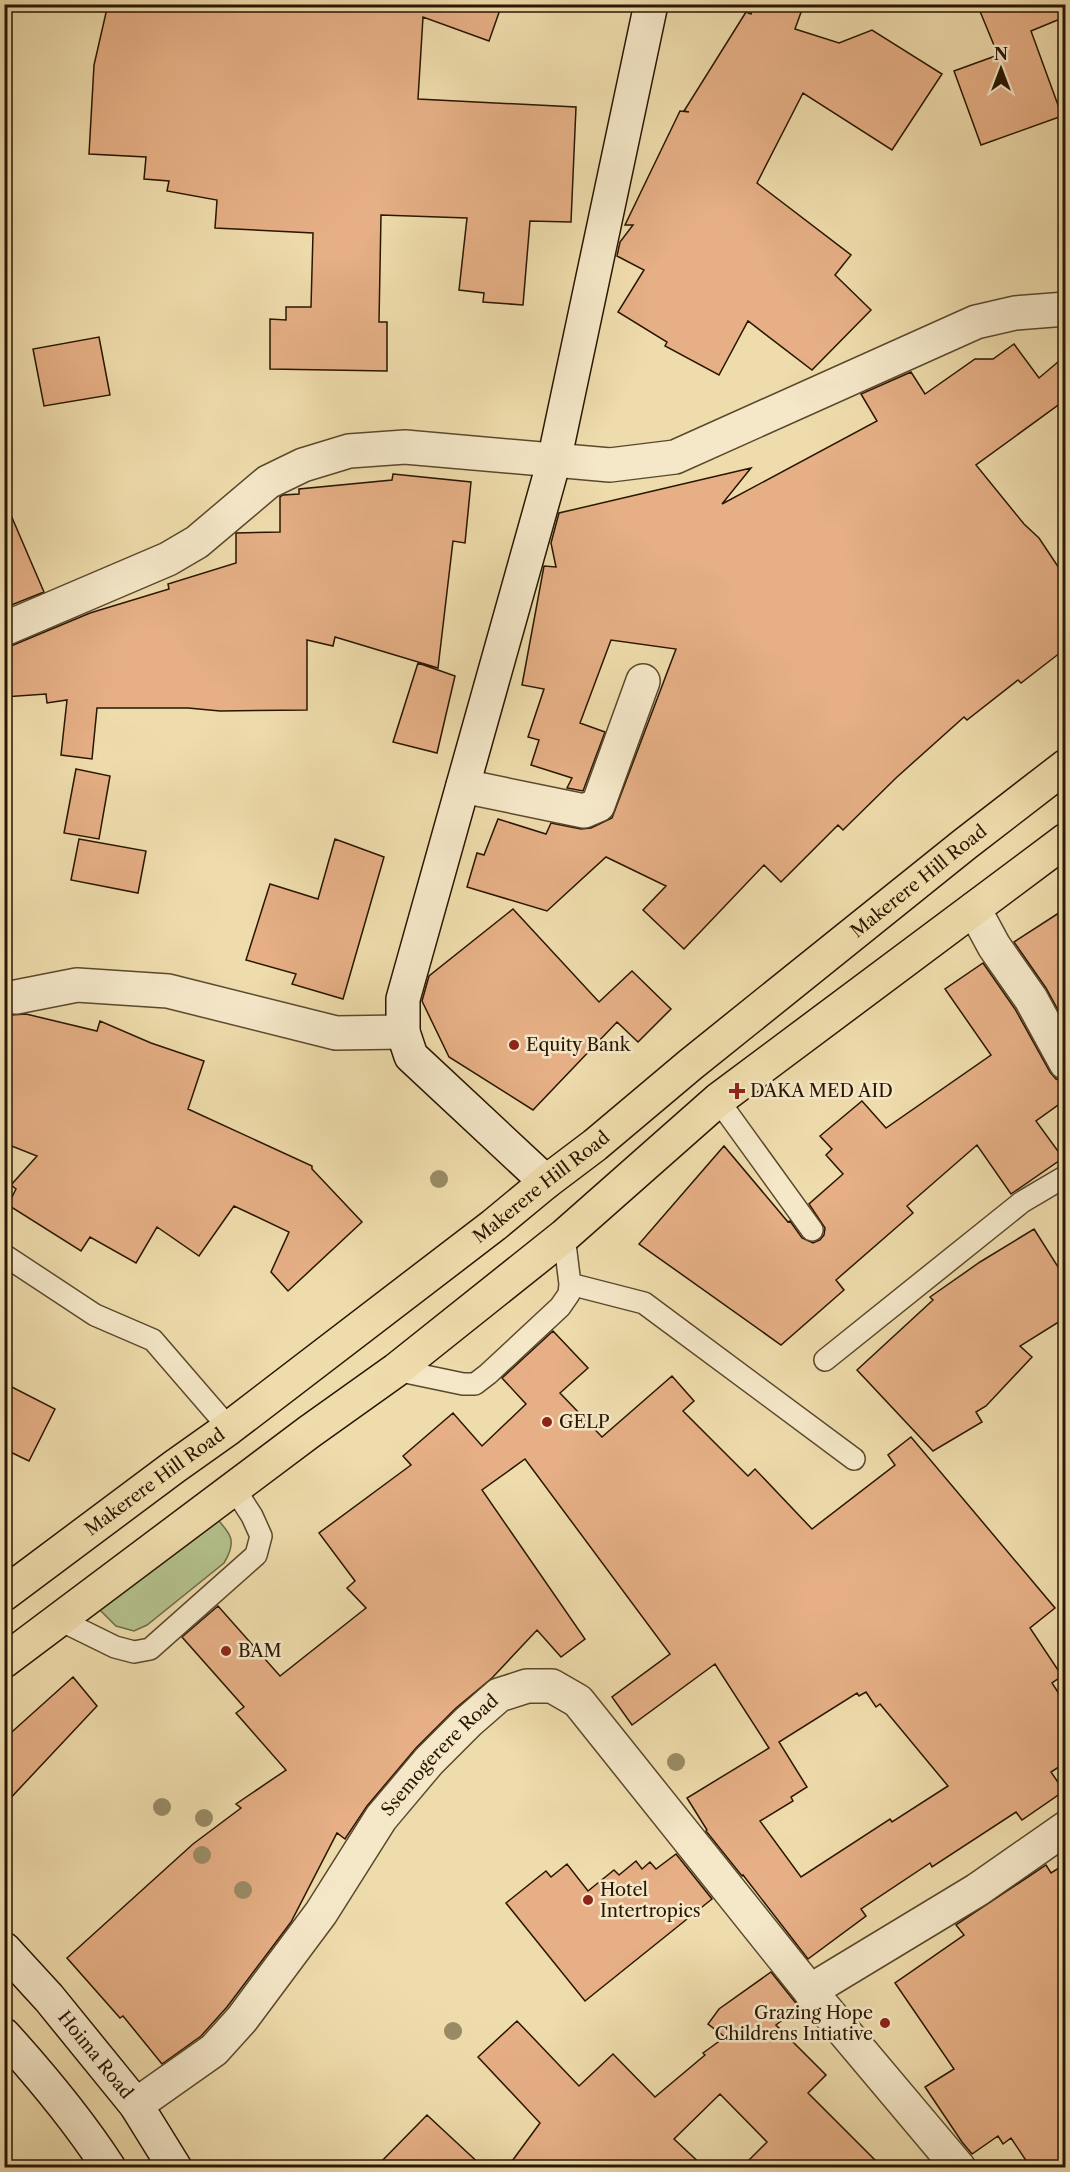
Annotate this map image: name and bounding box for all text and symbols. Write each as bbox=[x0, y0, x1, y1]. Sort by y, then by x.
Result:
north arrow bbox=[971, 39, 1031, 99]
text: N bbox=[994, 44, 1008, 64]
street label: Makerere Hill Road bbox=[846, 820, 991, 942]
place label: Equity Bank bbox=[526, 1034, 632, 1056]
marker: Equity Bank bbox=[507, 1038, 521, 1052]
place label: DAKA MED AID bbox=[750, 1080, 893, 1102]
marker: DAKA MED AID bbox=[728, 1082, 746, 1100]
street label: Makerere Hill Road bbox=[469, 1126, 614, 1248]
place label: GELP bbox=[559, 1411, 610, 1433]
marker: GELP bbox=[540, 1415, 554, 1429]
street label: Makerere Hill Road bbox=[81, 1423, 229, 1541]
place label: BAM bbox=[238, 1640, 282, 1662]
marker: BAM bbox=[219, 1644, 233, 1658]
street label: Ssemogerere Road bbox=[377, 1690, 503, 1820]
place label: Hotel Intertropics bbox=[600, 1879, 701, 1922]
marker: Hotel Intertropics bbox=[581, 1893, 595, 1907]
place label: Grazing Hope Childrens Intiative bbox=[714, 2002, 873, 2045]
street label: Hoima Road bbox=[53, 2007, 138, 2103]
marker: Grazing Hope Childrens Intiative bbox=[878, 2016, 892, 2030]

